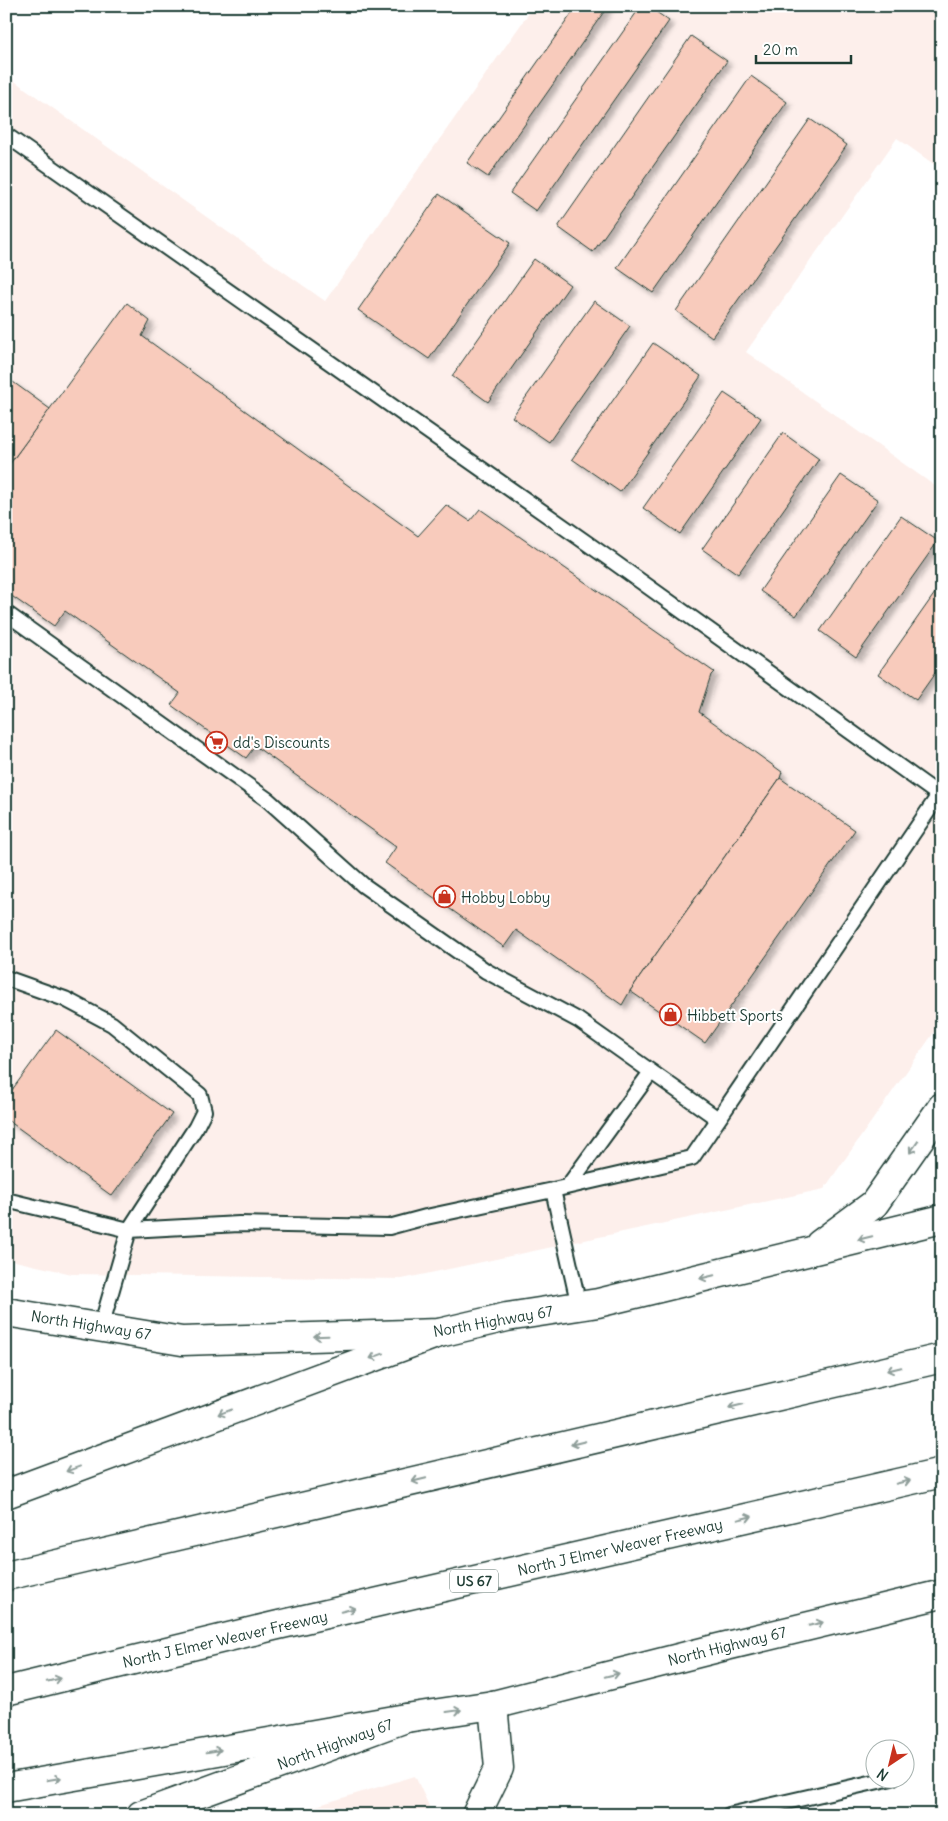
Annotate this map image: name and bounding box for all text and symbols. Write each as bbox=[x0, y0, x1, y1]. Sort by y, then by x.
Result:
scale bar bbox=[756, 32, 850, 64]
text: 20 m bbox=[763, 40, 798, 59]
supermarket icon: dd's Discounts bbox=[205, 730, 229, 754]
place label: dd's Discounts bbox=[233, 733, 330, 752]
shop icon: Hobby Lobby bbox=[433, 885, 457, 909]
place label: Hobby Lobby bbox=[461, 888, 550, 907]
shop icon: Hibbett Sports bbox=[659, 1003, 683, 1027]
place label: Hibbett Sports bbox=[687, 1006, 783, 1025]
one-way arrow bbox=[909, 1140, 919, 1154]
one-way arrow bbox=[857, 1234, 873, 1243]
one-way arrow bbox=[700, 1272, 716, 1282]
street label: North Highway 67 bbox=[432, 1301, 554, 1341]
street label: North Highway 67 bbox=[30, 1306, 152, 1344]
one-way arrow bbox=[313, 1331, 329, 1341]
one-way arrow bbox=[370, 1352, 386, 1361]
one-way arrow bbox=[887, 1365, 903, 1375]
one-way arrow bbox=[728, 1402, 744, 1411]
one-way arrow bbox=[218, 1408, 233, 1417]
one-way arrow bbox=[570, 1439, 586, 1448]
one-way arrow bbox=[65, 1465, 81, 1474]
one-way arrow bbox=[412, 1476, 428, 1485]
one-way arrow bbox=[895, 1477, 911, 1486]
one-way arrow bbox=[736, 1513, 752, 1522]
street label: North J Elmer Weaver Freeway bbox=[516, 1514, 724, 1580]
road number: US 67 bbox=[450, 1570, 498, 1592]
one-way arrow bbox=[339, 1604, 355, 1614]
street label: North J Elmer Weaver Freeway bbox=[121, 1606, 329, 1672]
one-way arrow bbox=[808, 1619, 824, 1628]
street label: North Highway 67 bbox=[666, 1622, 788, 1670]
one-way arrow bbox=[604, 1670, 620, 1679]
one-way arrow bbox=[45, 1675, 61, 1684]
one-way arrow bbox=[446, 1706, 462, 1716]
street label: North Highway 67 bbox=[275, 1714, 395, 1774]
north arrow bbox=[866, 1738, 916, 1788]
one-way arrow bbox=[206, 1746, 222, 1756]
text: N bbox=[873, 1764, 892, 1785]
one-way arrow bbox=[46, 1774, 62, 1784]

